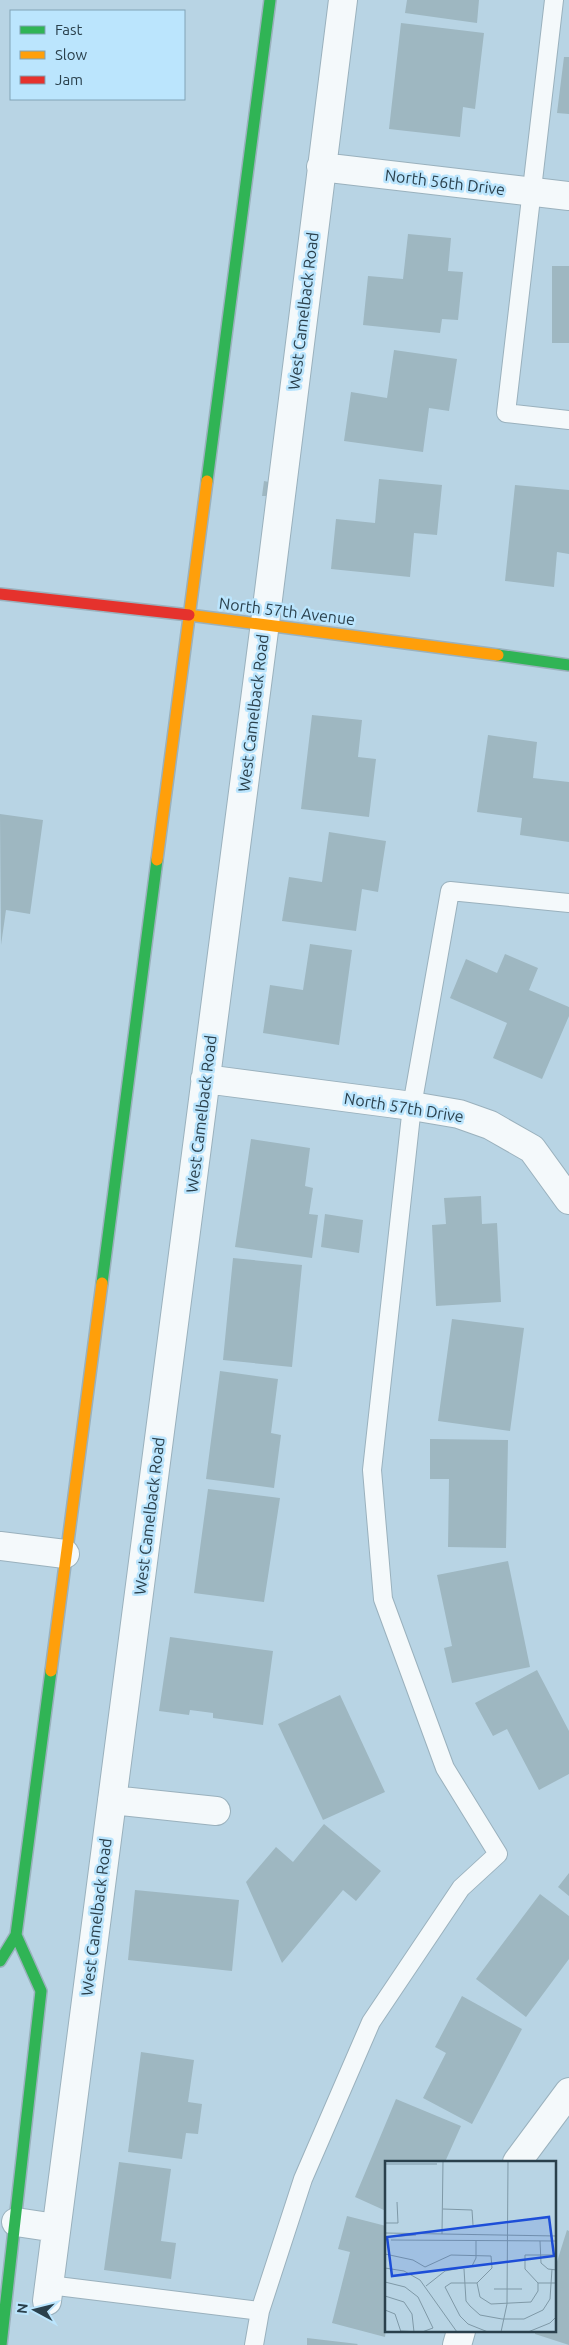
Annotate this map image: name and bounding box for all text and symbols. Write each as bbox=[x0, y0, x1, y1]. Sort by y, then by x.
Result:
legend bbox=[10, 10, 185, 100]
text: Fast bbox=[55, 21, 83, 38]
text: Slow bbox=[55, 46, 88, 63]
text: Jam bbox=[55, 71, 83, 88]
street label: North 56th Drive bbox=[384, 166, 506, 198]
street label: West Camelback Road bbox=[284, 231, 322, 391]
street label: North 57th Avenue bbox=[218, 594, 356, 628]
street label: West Camelback Road bbox=[234, 633, 272, 793]
street label: West Camelback Road bbox=[182, 1034, 220, 1194]
street label: North 57th Drive bbox=[343, 1089, 465, 1125]
street label: West Camelback Road bbox=[130, 1436, 168, 1596]
street label: West Camelback Road bbox=[77, 1837, 115, 1997]
inset map bbox=[385, 2161, 556, 2332]
north arrow bbox=[10, 2285, 60, 2335]
text: N bbox=[14, 2302, 31, 2315]

